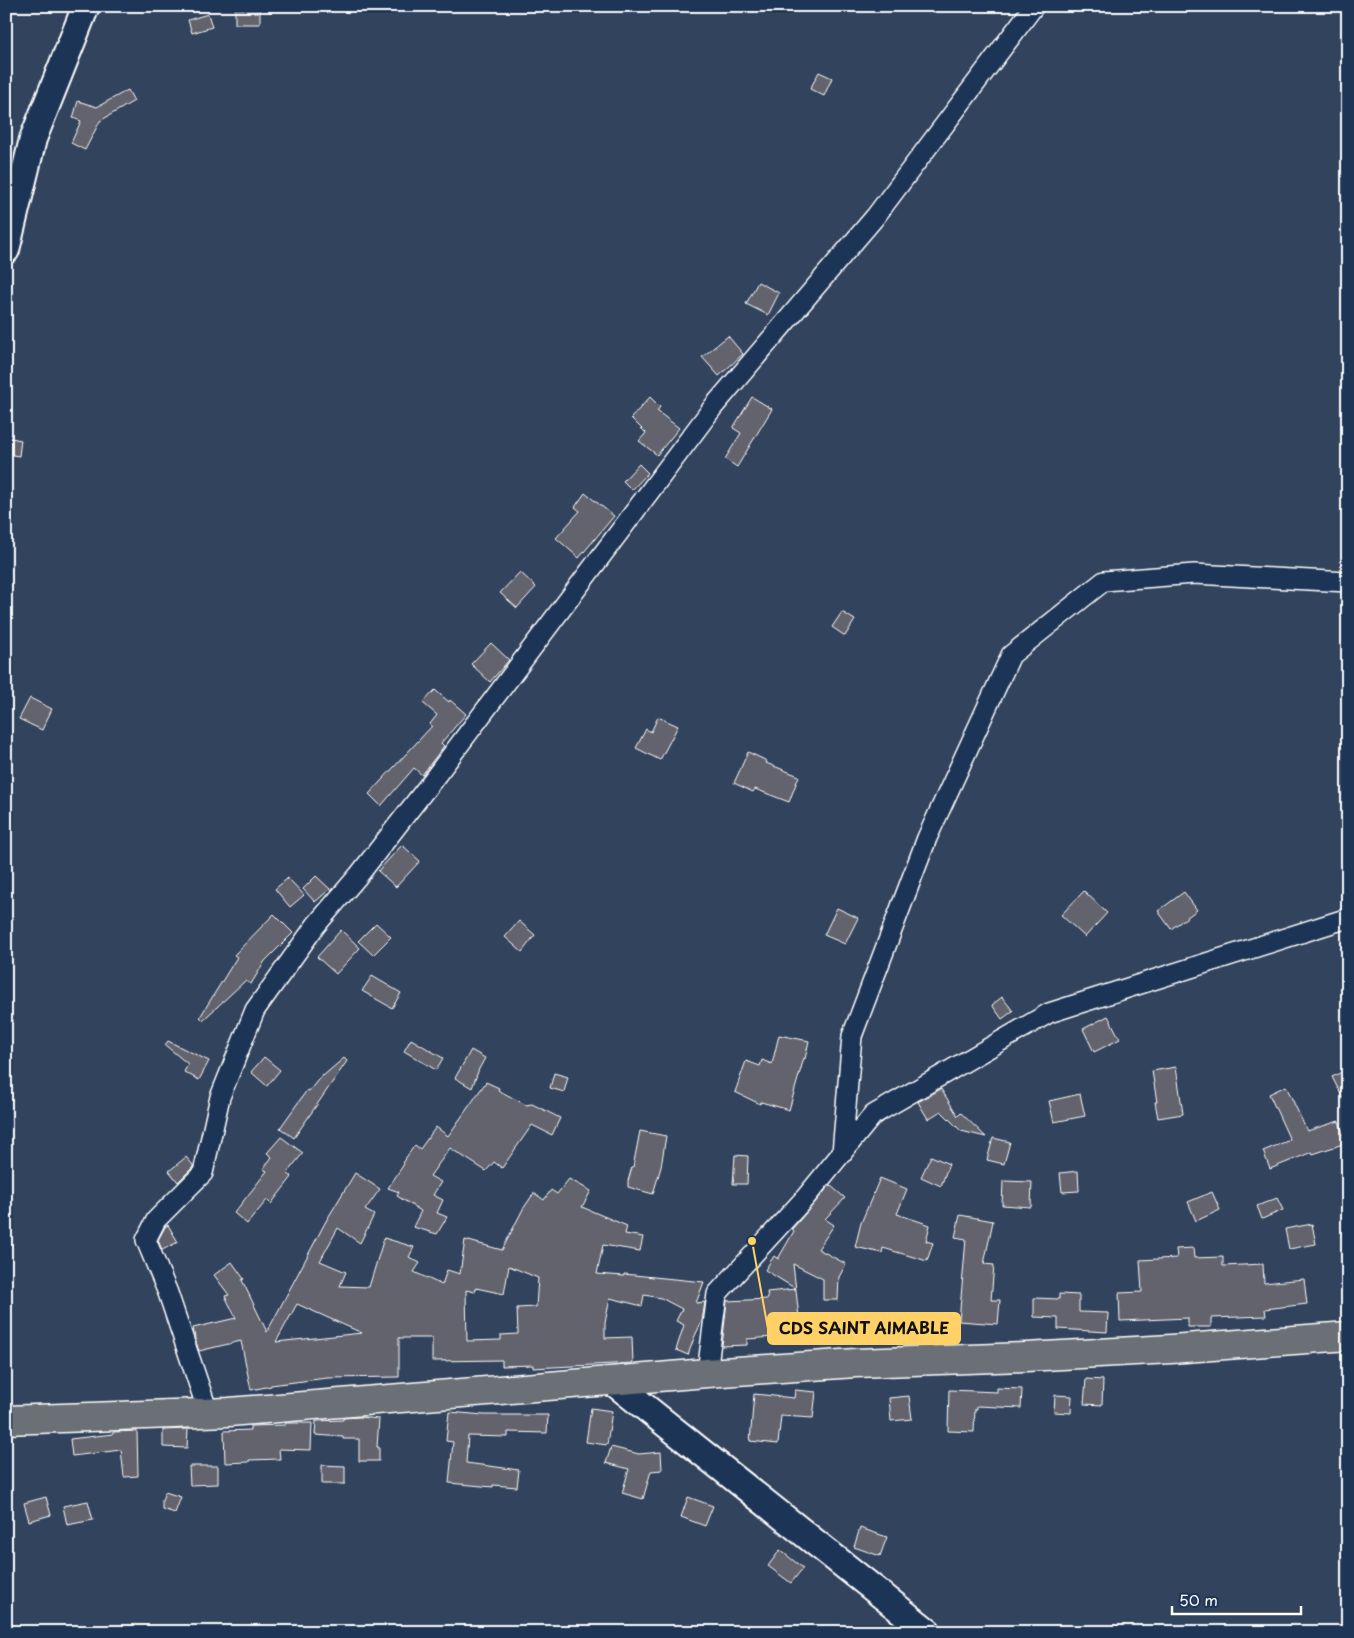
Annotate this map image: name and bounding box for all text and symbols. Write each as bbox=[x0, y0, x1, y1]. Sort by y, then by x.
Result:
callout: CDS SAINT AIMABLE bbox=[768, 1313, 960, 1344]
text: CDS SAINT AIMABLE bbox=[779, 1315, 949, 1339]
scale bar bbox=[1172, 1583, 1300, 1615]
text: 50 m bbox=[1179, 1588, 1218, 1611]

